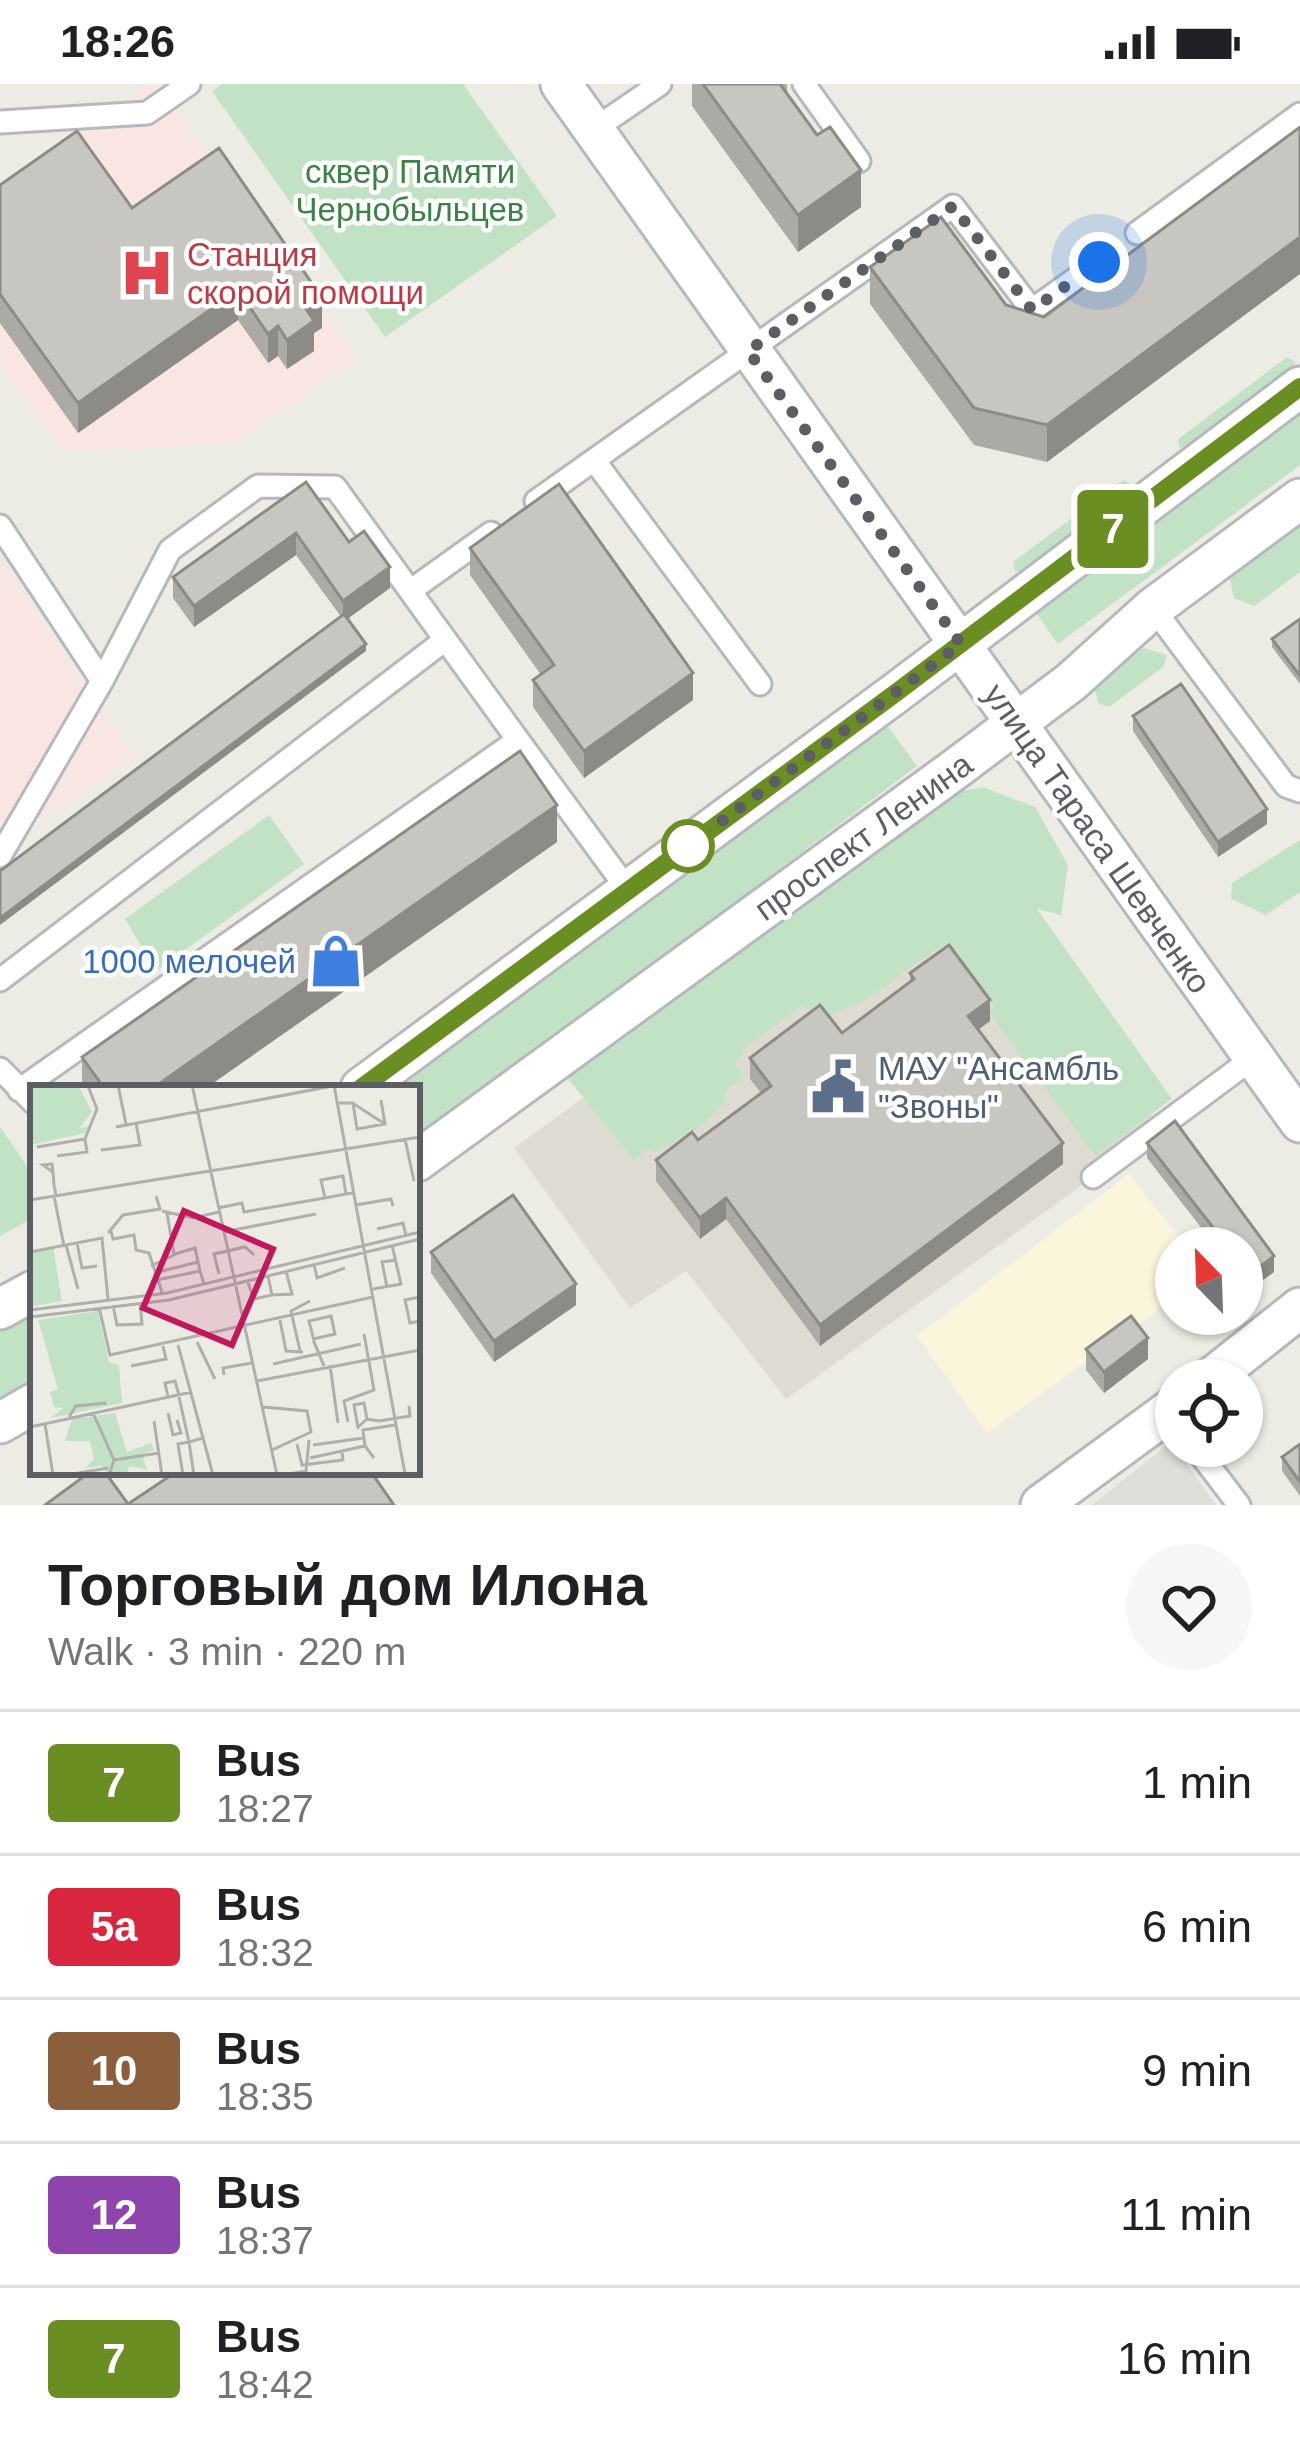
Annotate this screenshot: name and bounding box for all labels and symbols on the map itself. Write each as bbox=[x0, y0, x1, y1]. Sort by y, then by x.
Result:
park label: сквер Памяти Чернобыльцев bbox=[296, 153, 524, 228]
your location bbox=[1069, 232, 1129, 292]
place label: Станция скорой помощи bbox=[187, 236, 424, 311]
hospital icon: Станция скорой помощи bbox=[118, 244, 176, 302]
line badge: 7 bbox=[1074, 490, 1152, 568]
street label: улица Тараса Шевченко bbox=[977, 676, 1219, 1000]
street label: проспект Ленина bbox=[747, 745, 980, 928]
unlabelled marker bbox=[663, 821, 713, 871]
shop icon: 1000 мелочей bbox=[307, 932, 365, 990]
place label: 1000 мелочей bbox=[82, 943, 296, 980]
place label: МАУ "Ансамбль "Звоны" bbox=[878, 1050, 1119, 1125]
public building icon: МАУ "Ансамбль "Звоны" bbox=[809, 1058, 867, 1116]
inset map bbox=[30, 1085, 420, 1475]
north arrow bbox=[1155, 1227, 1263, 1335]

